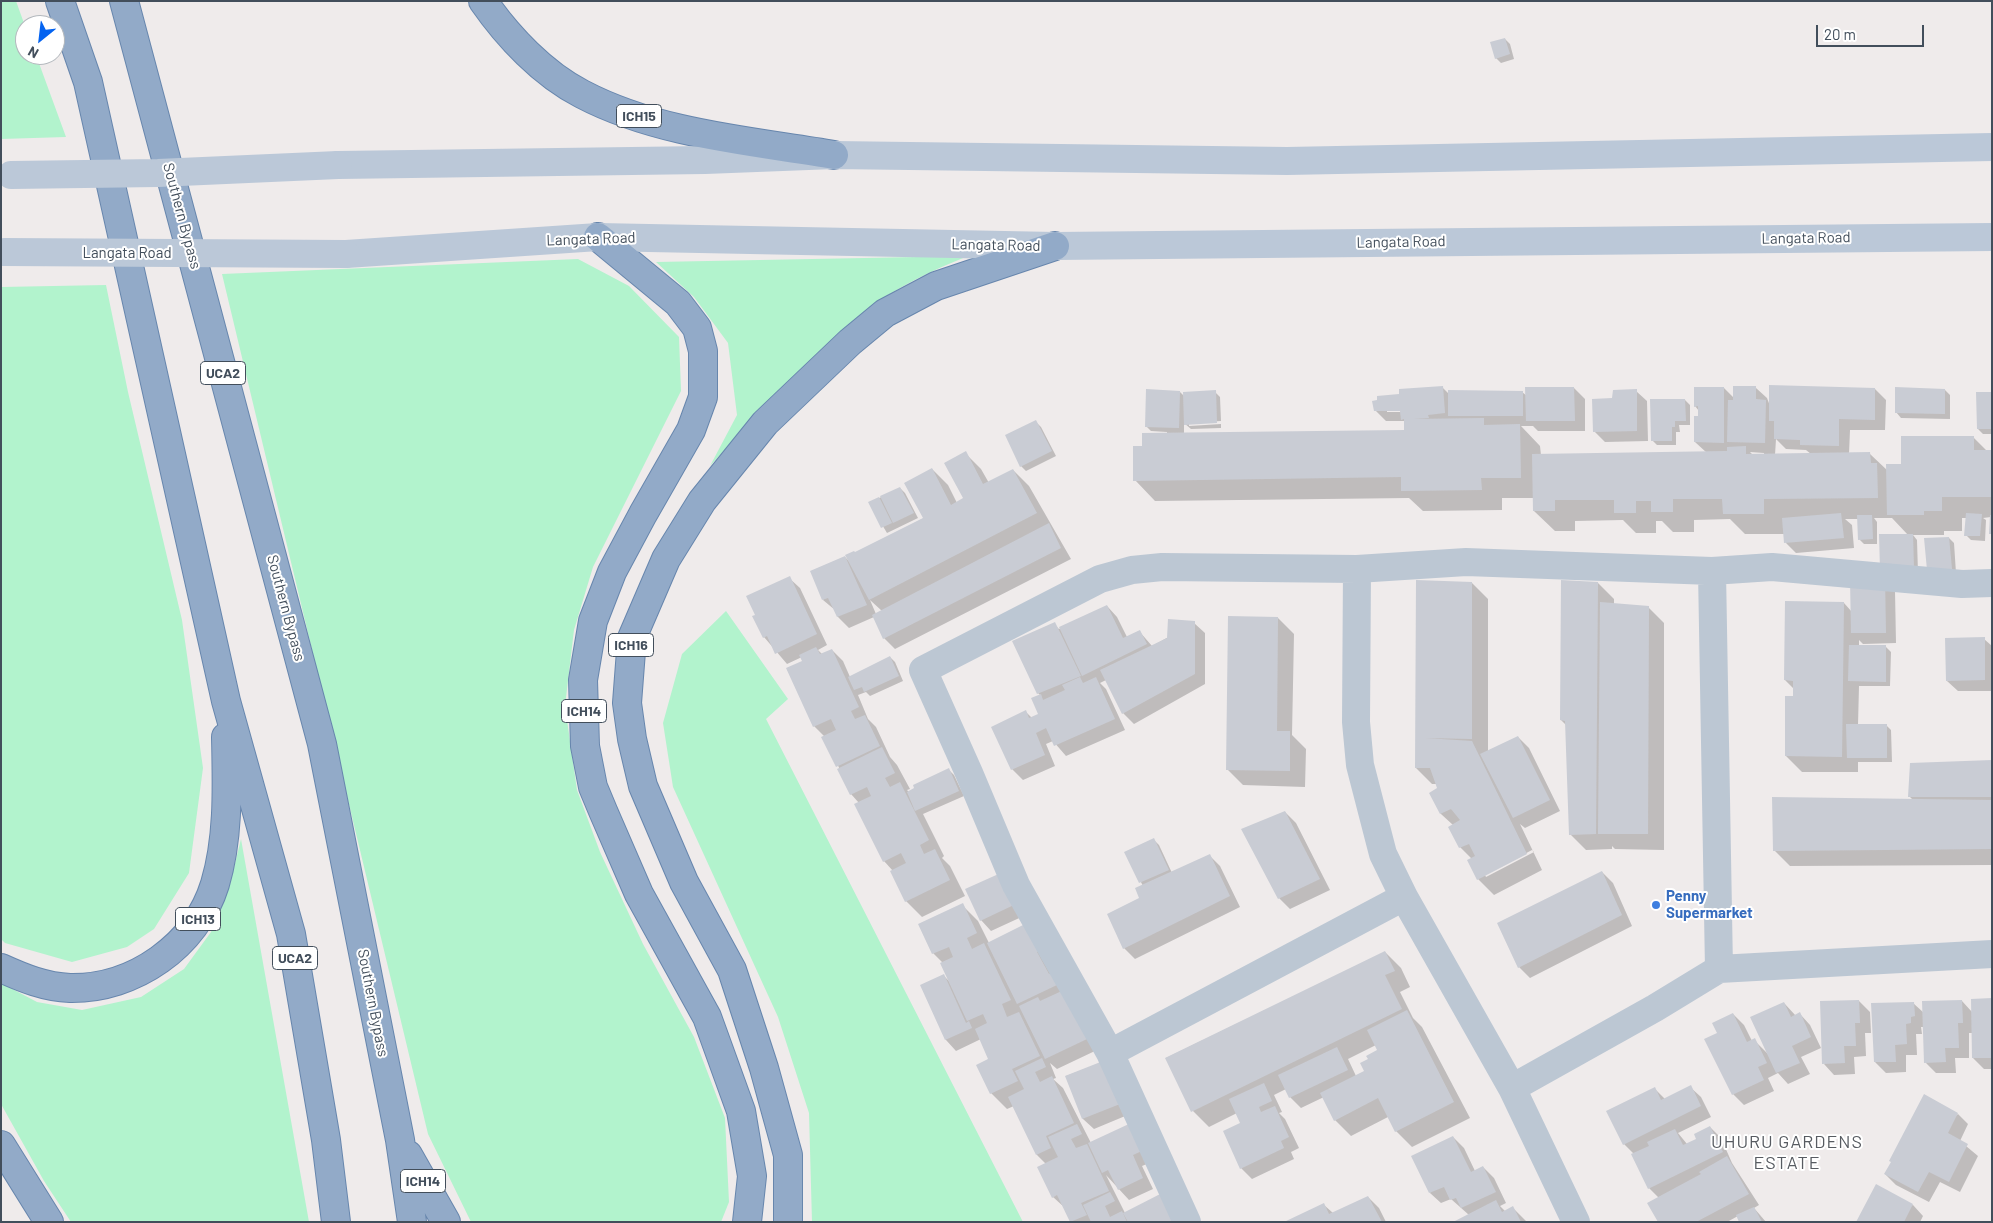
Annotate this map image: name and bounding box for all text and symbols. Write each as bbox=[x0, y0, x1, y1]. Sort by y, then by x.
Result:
north arrow bbox=[15, 15, 65, 65]
scale bar bbox=[1818, 15, 1926, 47]
text: 20 m bbox=[1824, 25, 1856, 43]
text: N bbox=[25, 43, 41, 62]
road number: ICH15 bbox=[616, 104, 662, 128]
street label: Southern Bypass bbox=[159, 161, 205, 271]
street label: Langata Road bbox=[546, 228, 636, 250]
street label: Langata Road bbox=[1761, 228, 1851, 248]
street label: Langata Road bbox=[1356, 232, 1446, 252]
street label: Langata Road bbox=[951, 235, 1041, 255]
street label: Langata Road bbox=[82, 244, 172, 262]
road number: UCA2 bbox=[200, 362, 246, 384]
street label: Southern Bypass bbox=[263, 553, 309, 663]
road number: ICH16 bbox=[608, 634, 654, 656]
road number: ICH14 bbox=[562, 699, 606, 722]
place label: Penny Supermarket bbox=[1666, 887, 1753, 922]
marker: Penny Supermarket bbox=[1650, 899, 1662, 911]
road number: ICH13 bbox=[176, 908, 220, 931]
road number: UCA2 bbox=[272, 946, 318, 970]
street label: Southern Bypass bbox=[354, 948, 392, 1058]
district label: UHURU GARDENS ESTATE bbox=[1709, 1131, 1865, 1174]
road number: ICH14 bbox=[400, 1170, 446, 1192]

